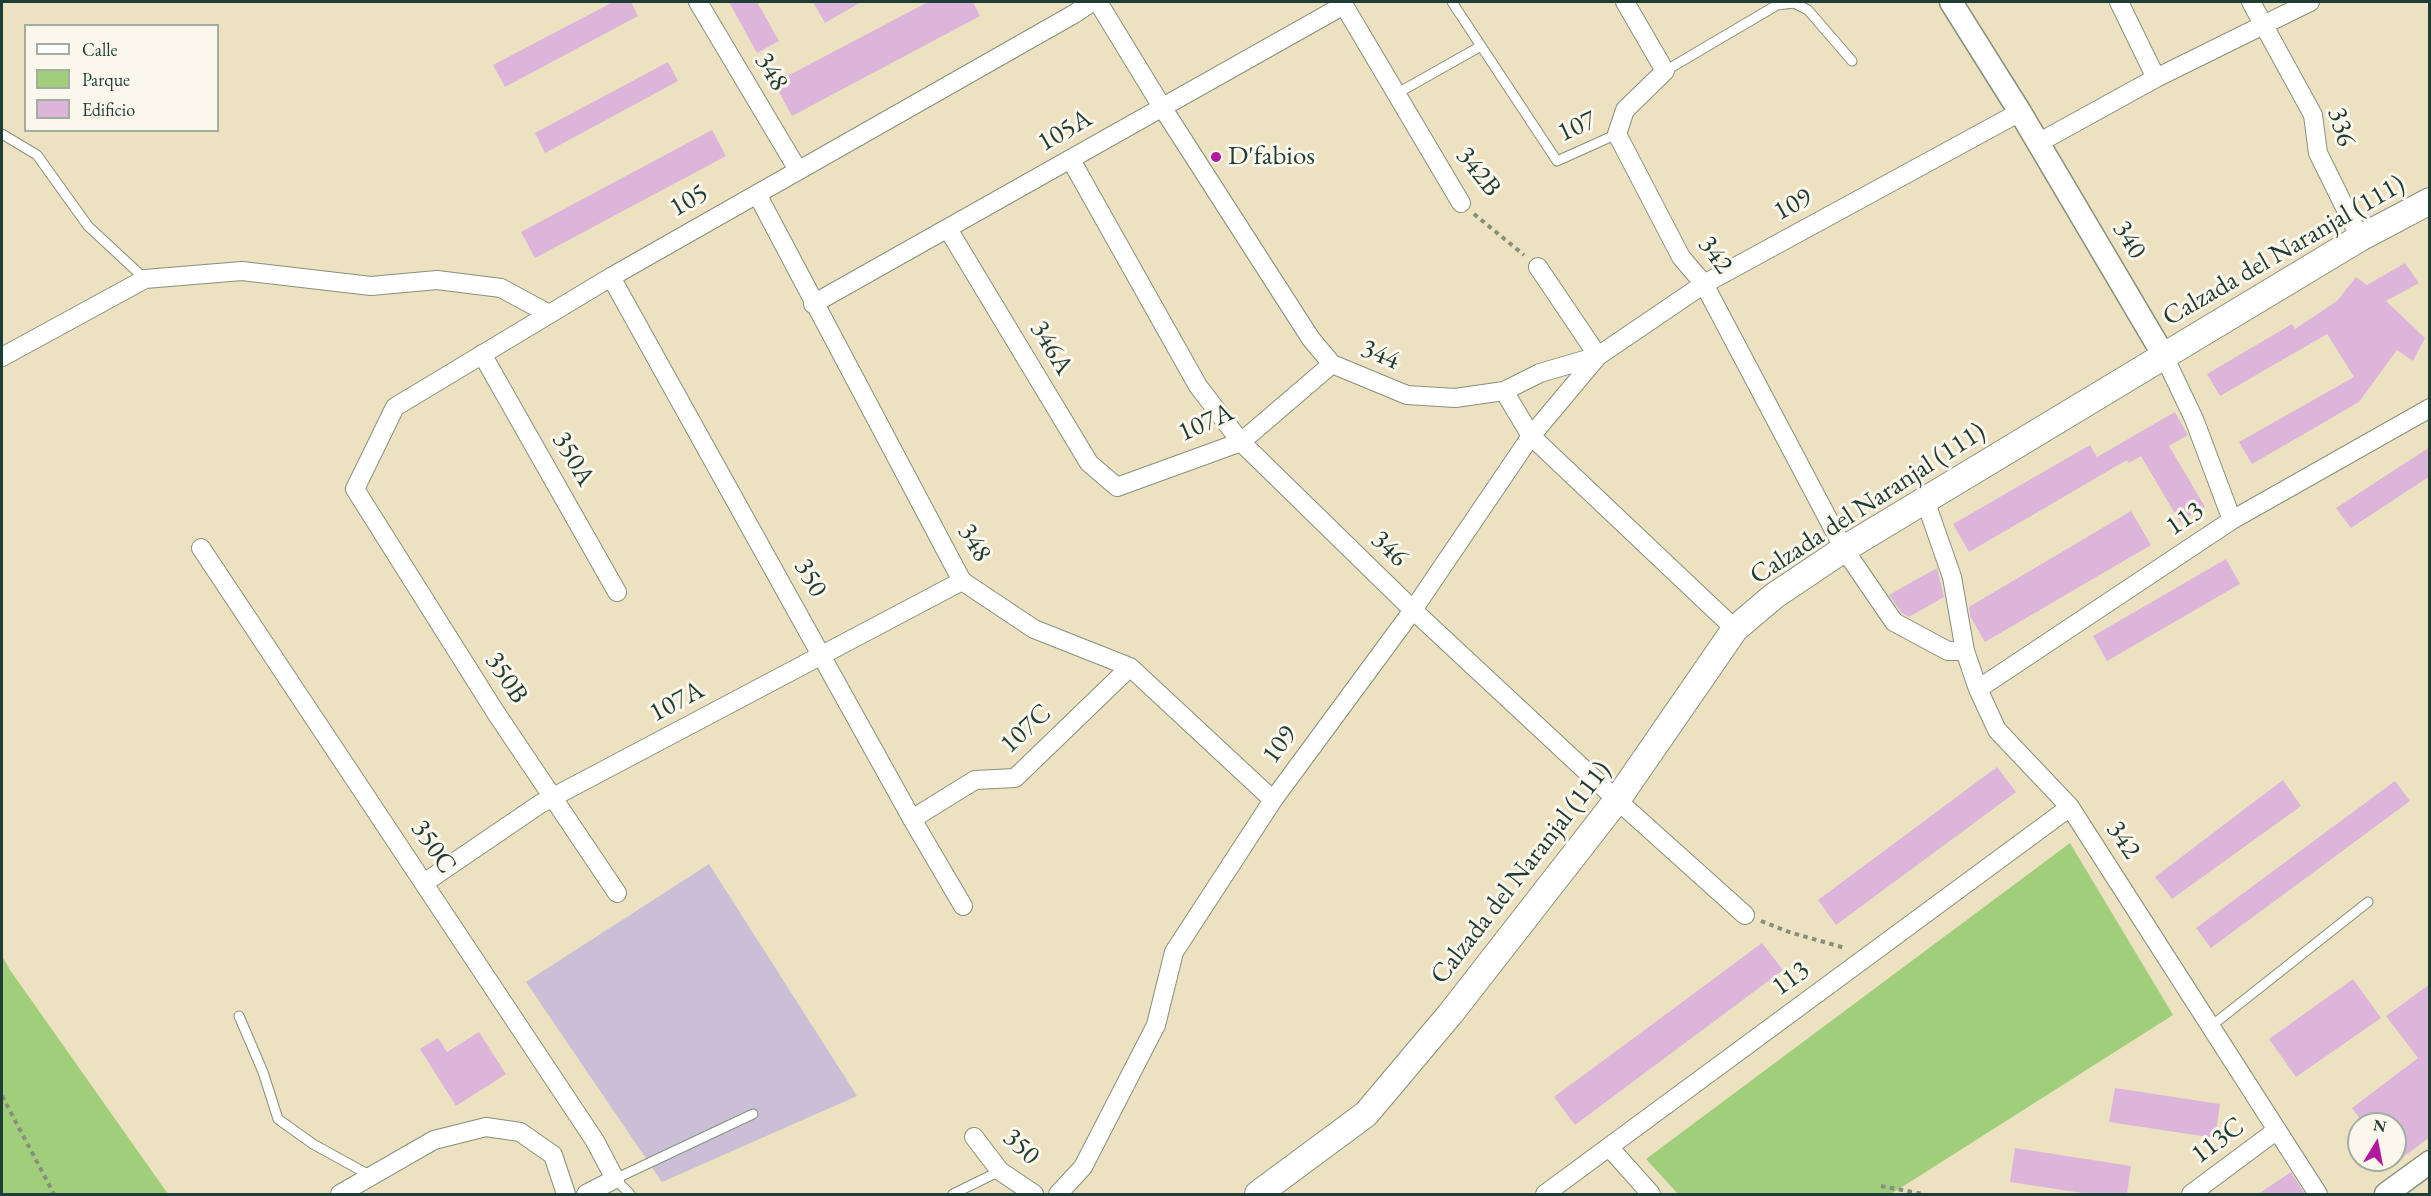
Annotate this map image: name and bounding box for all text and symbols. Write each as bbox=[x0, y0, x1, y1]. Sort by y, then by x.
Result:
legend bbox=[24, 24, 219, 132]
text: Calle bbox=[82, 38, 118, 61]
street label: 348 bbox=[747, 47, 795, 97]
text: Parque bbox=[82, 68, 130, 91]
text: Edificio bbox=[82, 98, 135, 121]
street label: 105A bbox=[1032, 103, 1098, 159]
street label: 107 bbox=[1553, 104, 1601, 150]
street label: 336 bbox=[2320, 104, 2362, 150]
street label: 342B bbox=[1448, 140, 1508, 204]
place label: D'fabios bbox=[1228, 141, 1315, 173]
marker: D'fabios bbox=[1209, 150, 1223, 164]
street label: Calzada del Naranjal (111) bbox=[2157, 168, 2411, 334]
street label: 105 bbox=[664, 177, 714, 225]
street label: 109 bbox=[1768, 181, 1818, 229]
street label: 340 bbox=[2105, 215, 2153, 265]
street label: 342 bbox=[1691, 230, 1739, 280]
street label: 346A bbox=[1022, 315, 1080, 381]
street label: 344 bbox=[1356, 332, 1404, 378]
street label: 107A bbox=[1173, 396, 1239, 450]
street label: Calzada del Naranjal (111) bbox=[1744, 416, 1992, 592]
street label: 350A bbox=[545, 426, 601, 492]
street label: 113 bbox=[2160, 495, 2210, 543]
street label: 348 bbox=[950, 518, 998, 568]
street label: 346 bbox=[1364, 524, 1414, 574]
street label: 350 bbox=[786, 553, 834, 603]
street label: 350B bbox=[478, 646, 534, 710]
street label: 107A bbox=[644, 674, 710, 730]
street label: 107C bbox=[994, 697, 1058, 761]
street label: 109 bbox=[1255, 720, 1305, 770]
street label: Calzada del Naranjal (111) bbox=[1424, 755, 1618, 991]
street label: 350C bbox=[403, 814, 463, 880]
street label: 342 bbox=[2099, 815, 2147, 865]
street label: 113 bbox=[1766, 954, 1816, 1004]
street label: 113C bbox=[2185, 1111, 2251, 1171]
north arrow bbox=[2347, 1112, 2407, 1172]
text: N bbox=[2372, 1114, 2388, 1137]
street label: 350 bbox=[996, 1122, 1046, 1172]

